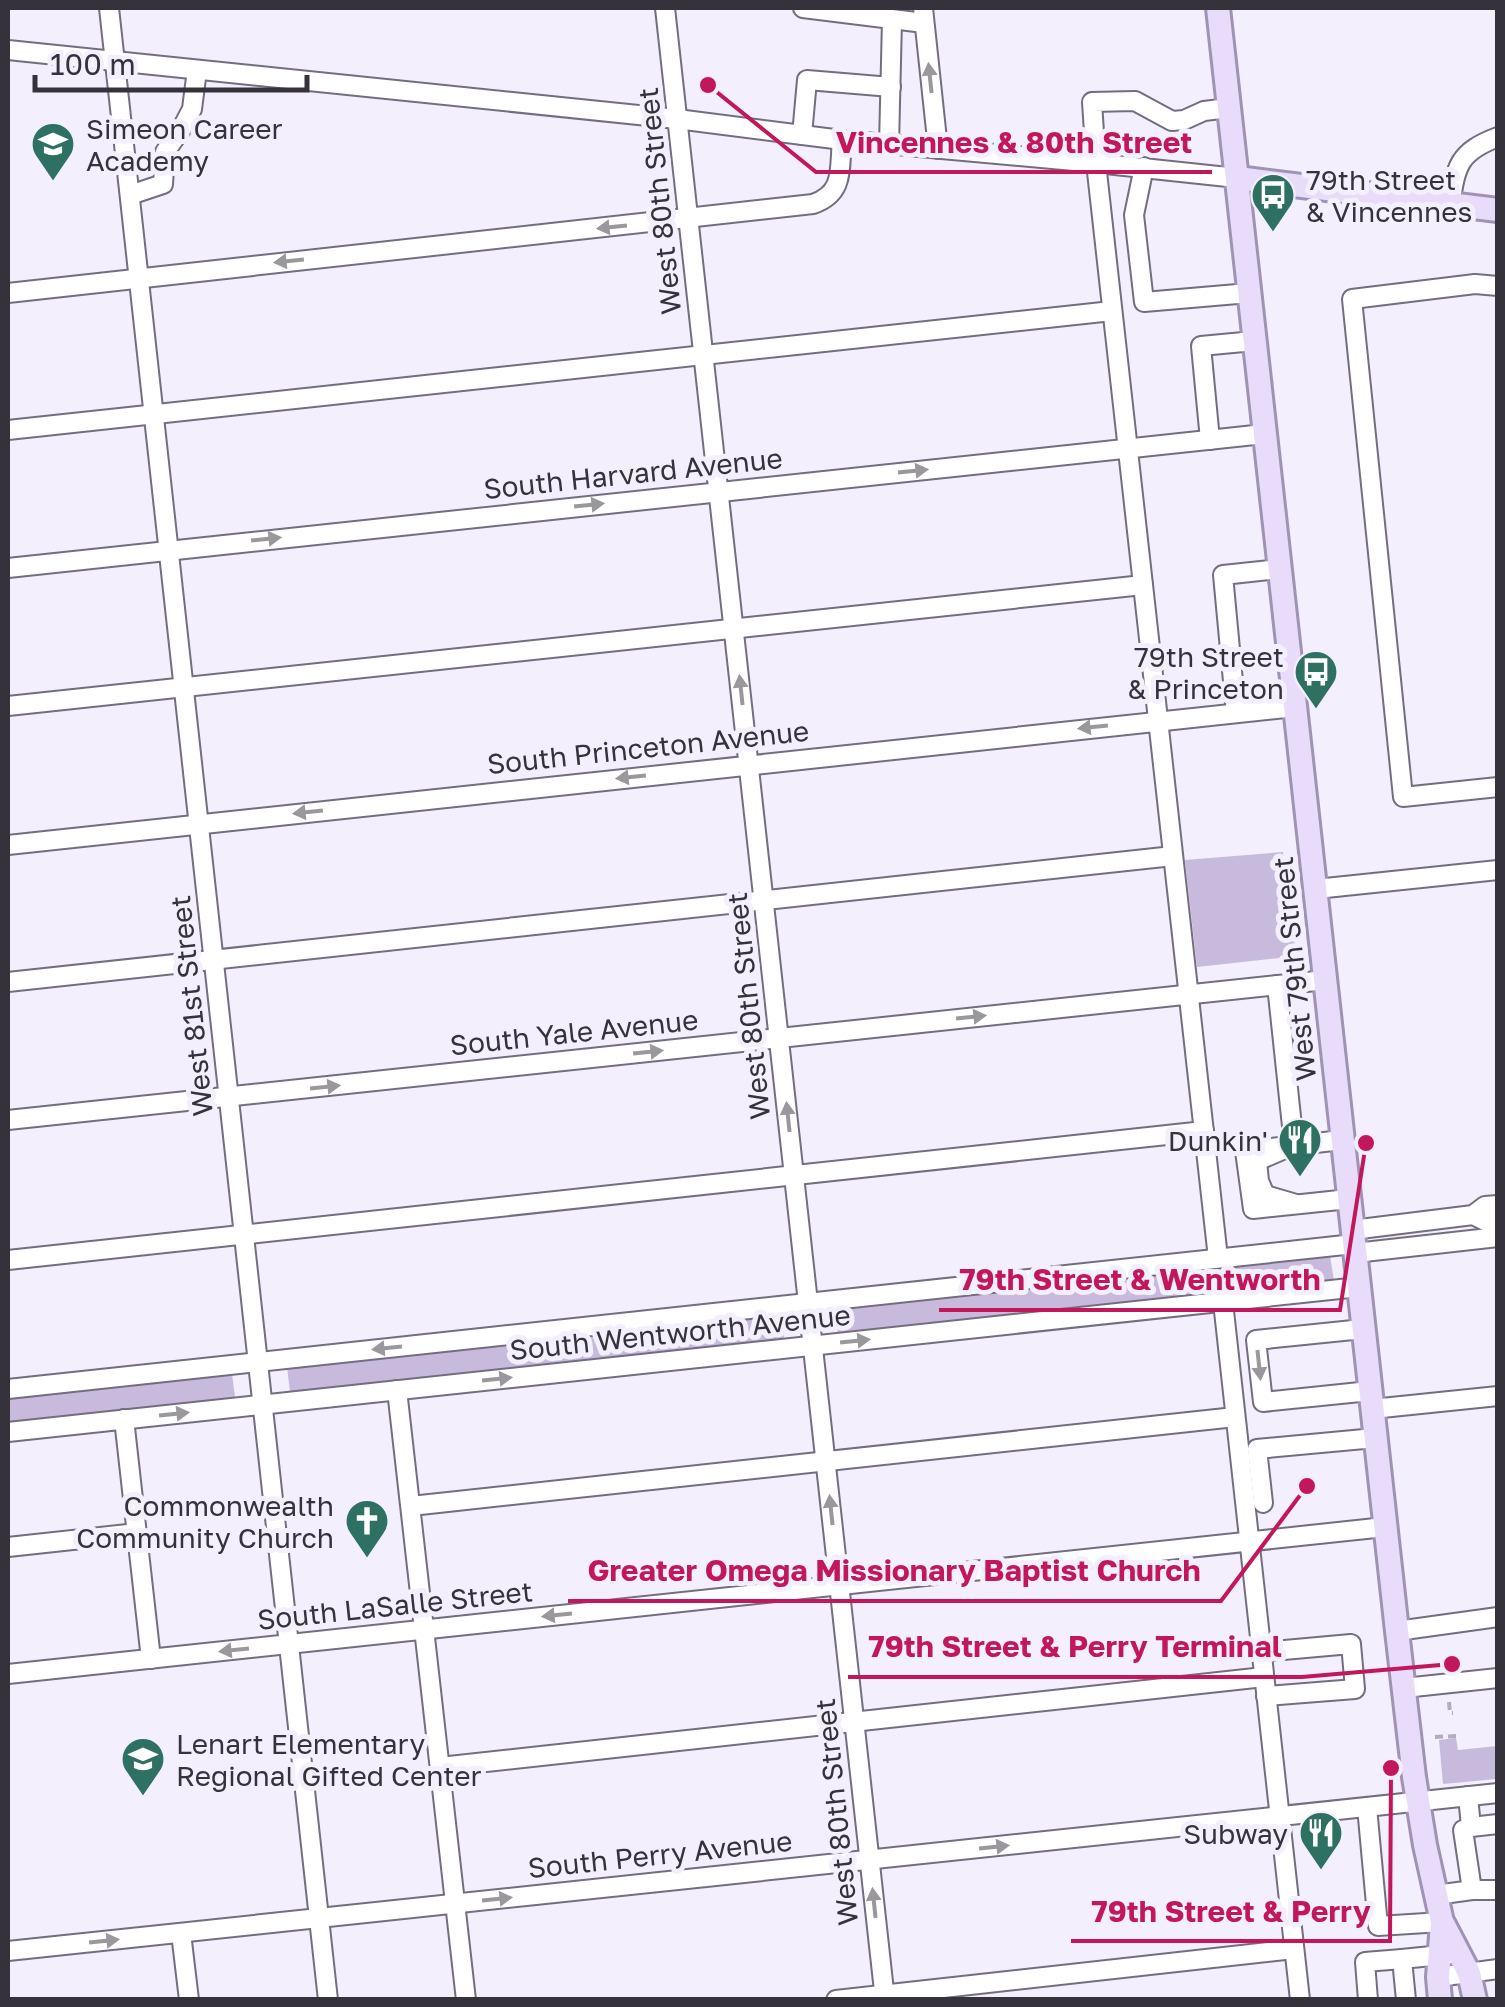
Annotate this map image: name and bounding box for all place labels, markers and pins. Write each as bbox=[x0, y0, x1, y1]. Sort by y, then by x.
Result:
place label: Simeon Career Academy bbox=[86, 112, 282, 177]
callout: Vincennes & 80th Street bbox=[816, 112, 1212, 172]
school or university icon: Simeon Career Academy bbox=[30, 121, 76, 182]
place label: 79th Street & Vincennes bbox=[1306, 163, 1472, 228]
bus stop icon: 79th Street & Vincennes bbox=[1250, 172, 1296, 233]
place label: 79th Street & Princeton bbox=[1128, 640, 1284, 705]
bus stop icon: 79th Street & Princeton bbox=[1293, 649, 1339, 710]
restaurant icon: Dunkin' bbox=[1277, 1117, 1323, 1178]
place label: Dunkin' bbox=[1168, 1124, 1268, 1157]
callout: 79th Street & Wentworth bbox=[939, 1250, 1340, 1310]
place label: Commonwealth Community Church bbox=[76, 1489, 334, 1554]
church icon: Commonwealth Community Church bbox=[344, 1498, 390, 1559]
callout: Greater Omega Missionary Baptist Church bbox=[568, 1541, 1221, 1601]
callout: 79th Street & Perry Terminal bbox=[848, 1617, 1302, 1677]
place label: Lenart Elementary Regional Gifted Center bbox=[176, 1727, 482, 1792]
school or university icon: Lenart Elementary Regional Gifted Center bbox=[120, 1736, 166, 1797]
restaurant icon: Subway bbox=[1298, 1810, 1344, 1871]
place label: Subway bbox=[1183, 1817, 1288, 1850]
callout: 79th Street & Perry bbox=[1071, 1881, 1390, 1941]

